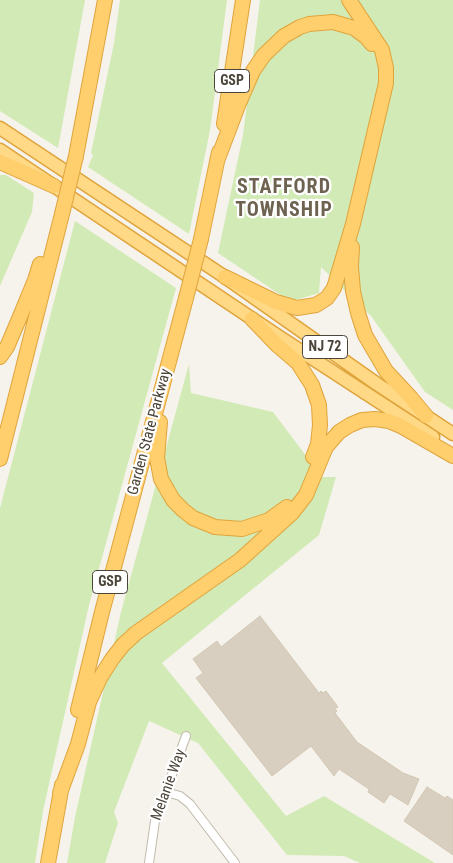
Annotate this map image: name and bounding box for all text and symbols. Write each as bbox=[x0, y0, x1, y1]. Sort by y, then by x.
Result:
road number: GSP bbox=[214, 70, 250, 92]
district label: STAFFORD TOWNSHIP bbox=[234, 176, 334, 223]
road number: NJ 72 bbox=[302, 336, 348, 358]
street label: Garden State Parkway bbox=[125, 367, 175, 497]
road number: GSP bbox=[92, 570, 128, 594]
street label: Melanie Way bbox=[148, 747, 190, 823]

